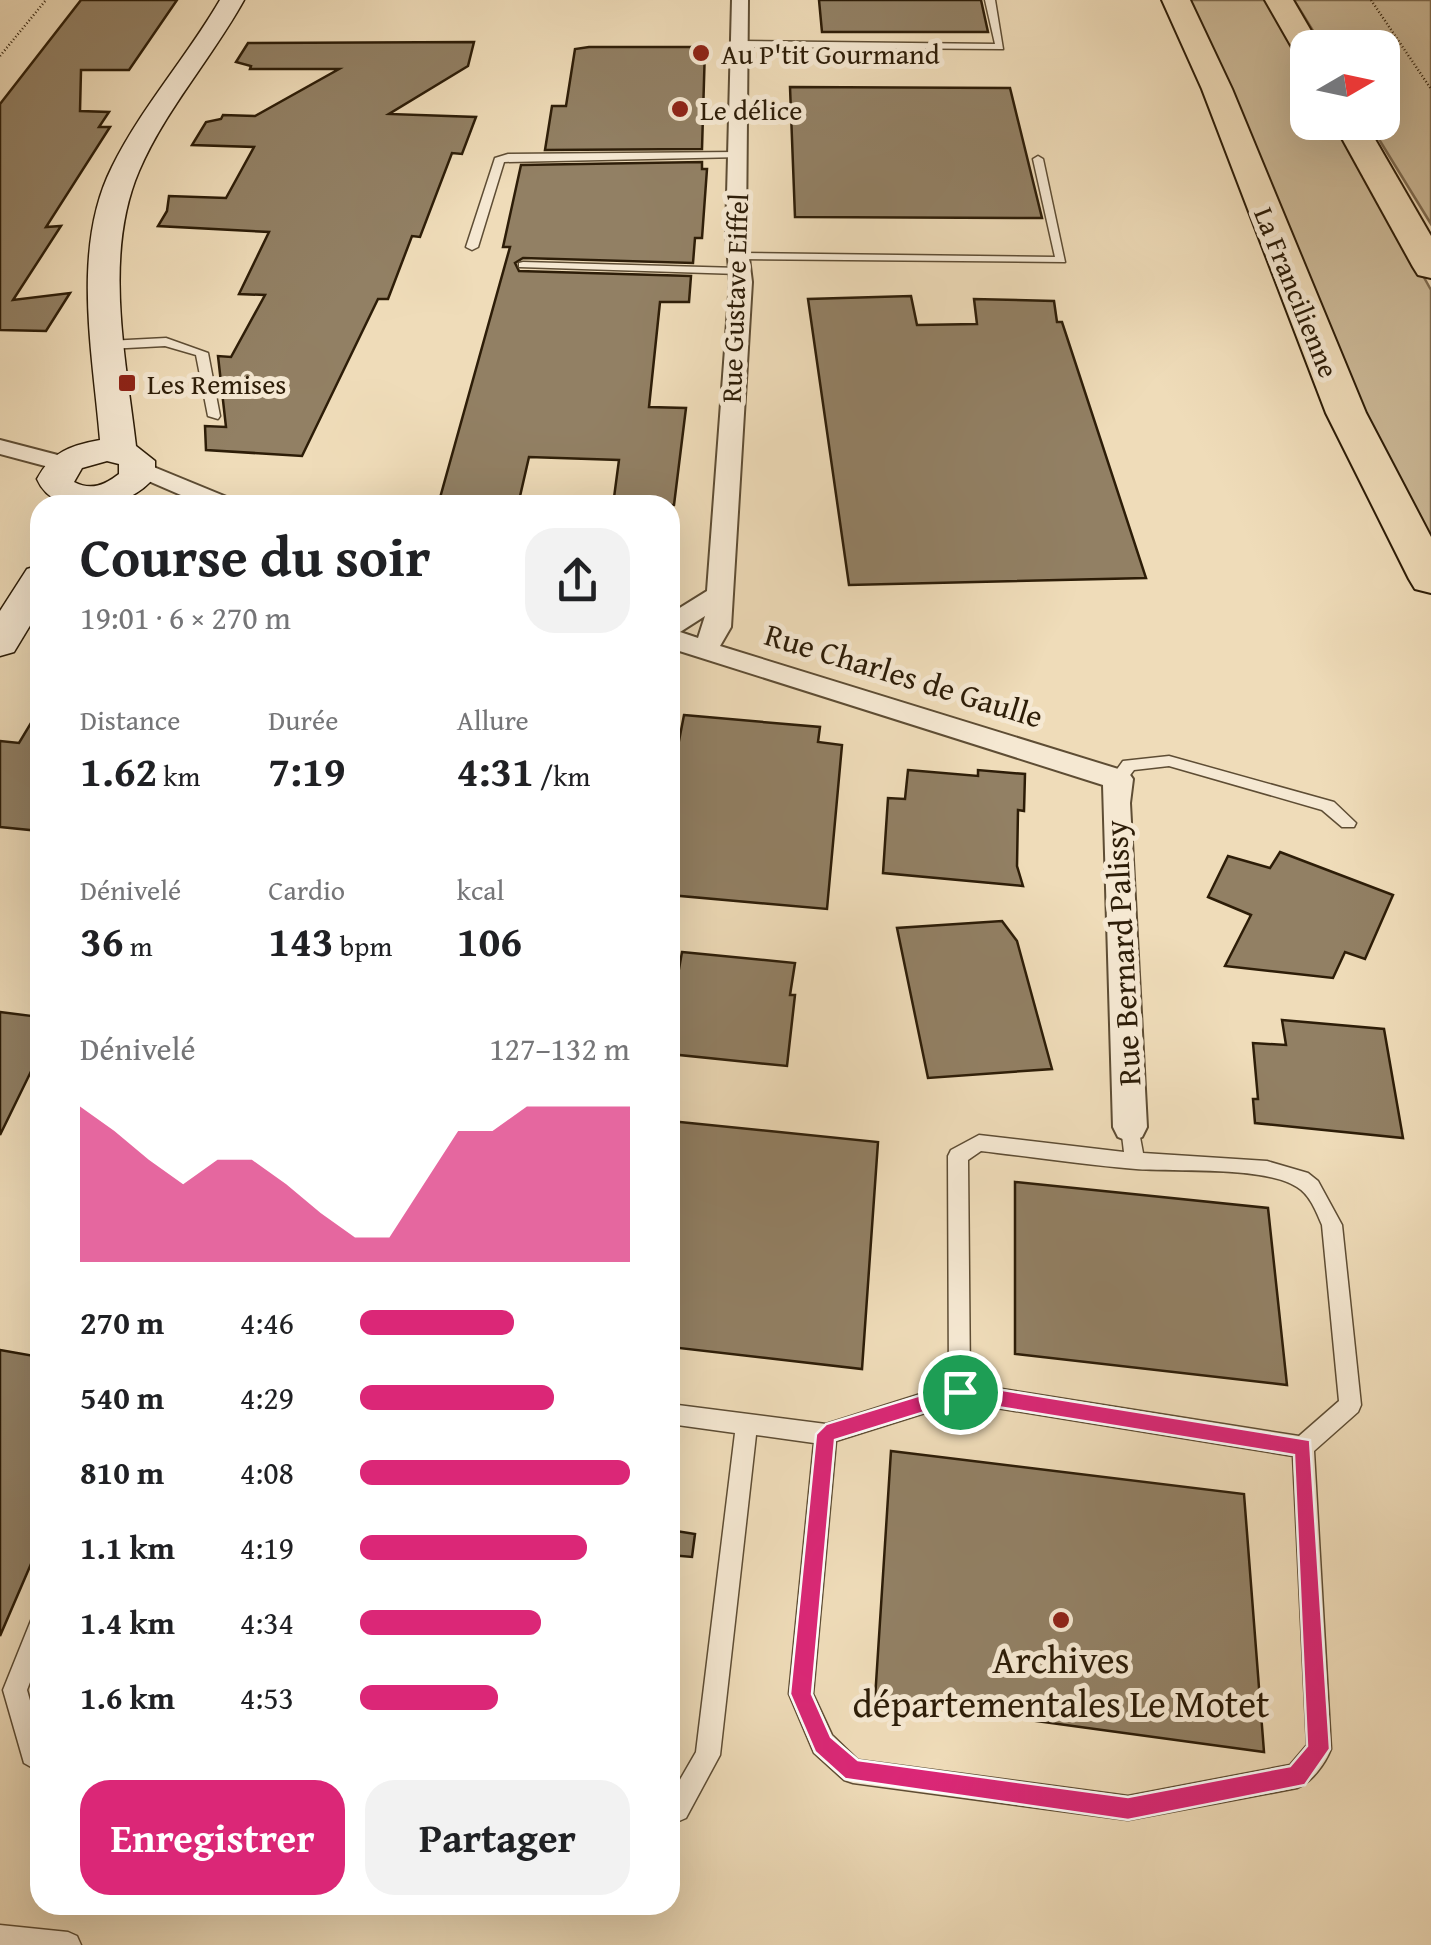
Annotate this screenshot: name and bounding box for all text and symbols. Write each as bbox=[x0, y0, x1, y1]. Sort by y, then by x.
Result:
north arrow bbox=[1290, 30, 1400, 140]
map controls bbox=[1290, 30, 1400, 140]
place label: Au P'tit Gourmand bbox=[721, 33, 940, 74]
marker: Au P'tit Gourmand bbox=[690, 42, 712, 64]
place label: Le délice bbox=[700, 89, 802, 130]
marker: Le délice bbox=[669, 98, 691, 120]
street label: Rue Gustave Eiffel bbox=[710, 192, 758, 403]
street label: La Francilienne bbox=[1244, 201, 1350, 383]
place label: Les Remises bbox=[147, 363, 286, 404]
marker: Les Remises bbox=[116, 372, 138, 394]
text: Course du soir bbox=[80, 516, 430, 596]
button: share bbox=[525, 528, 630, 633]
text: 19:01 · 6 × 270 m bbox=[80, 594, 291, 641]
street label: Rue Charles de Gaulle bbox=[759, 610, 1049, 740]
text: Distance bbox=[80, 699, 180, 740]
text: Durée bbox=[268, 699, 338, 740]
text: Allure bbox=[457, 699, 529, 740]
text: 1.62 bbox=[80, 740, 157, 801]
text: 7:19 bbox=[268, 740, 345, 801]
text: 4:31 bbox=[457, 740, 534, 801]
text: km bbox=[157, 755, 200, 796]
text: /km bbox=[534, 755, 590, 796]
street label: Rue Bernard Palissy bbox=[1092, 819, 1152, 1087]
text: Dénivelé bbox=[80, 869, 181, 910]
text: Cardio bbox=[268, 869, 345, 910]
text: kcal bbox=[457, 869, 504, 910]
text: 36 bbox=[80, 910, 124, 971]
text: 143 bbox=[268, 910, 334, 971]
text: 106 bbox=[457, 910, 522, 971]
text: m bbox=[124, 925, 153, 966]
text: bpm bbox=[334, 925, 392, 966]
text: Dénivelé bbox=[80, 1025, 196, 1072]
text: 127–132 m bbox=[489, 1025, 630, 1072]
text: 270 m bbox=[80, 1299, 164, 1346]
text: 4:46 bbox=[240, 1299, 294, 1346]
pin bbox=[918, 1350, 1003, 1435]
icon: arrive bbox=[933, 1365, 988, 1420]
text: 540 m bbox=[80, 1374, 164, 1421]
text: 4:29 bbox=[240, 1374, 294, 1421]
text: 810 m bbox=[80, 1449, 164, 1496]
text: 4:08 bbox=[240, 1449, 294, 1496]
text: 1.1 km bbox=[80, 1524, 175, 1571]
text: 4:19 bbox=[240, 1524, 294, 1571]
text: 1.4 km bbox=[80, 1599, 175, 1646]
text: 4:34 bbox=[240, 1599, 294, 1646]
marker: Archives départementales Le Motet bbox=[1050, 1609, 1072, 1631]
place label: Archives départementales Le Motet bbox=[853, 1631, 1269, 1731]
text: 1.6 km bbox=[80, 1674, 175, 1721]
text: 4:53 bbox=[240, 1674, 294, 1721]
button: Enregistrer bbox=[80, 1780, 345, 1895]
button: Partager bbox=[365, 1780, 630, 1895]

